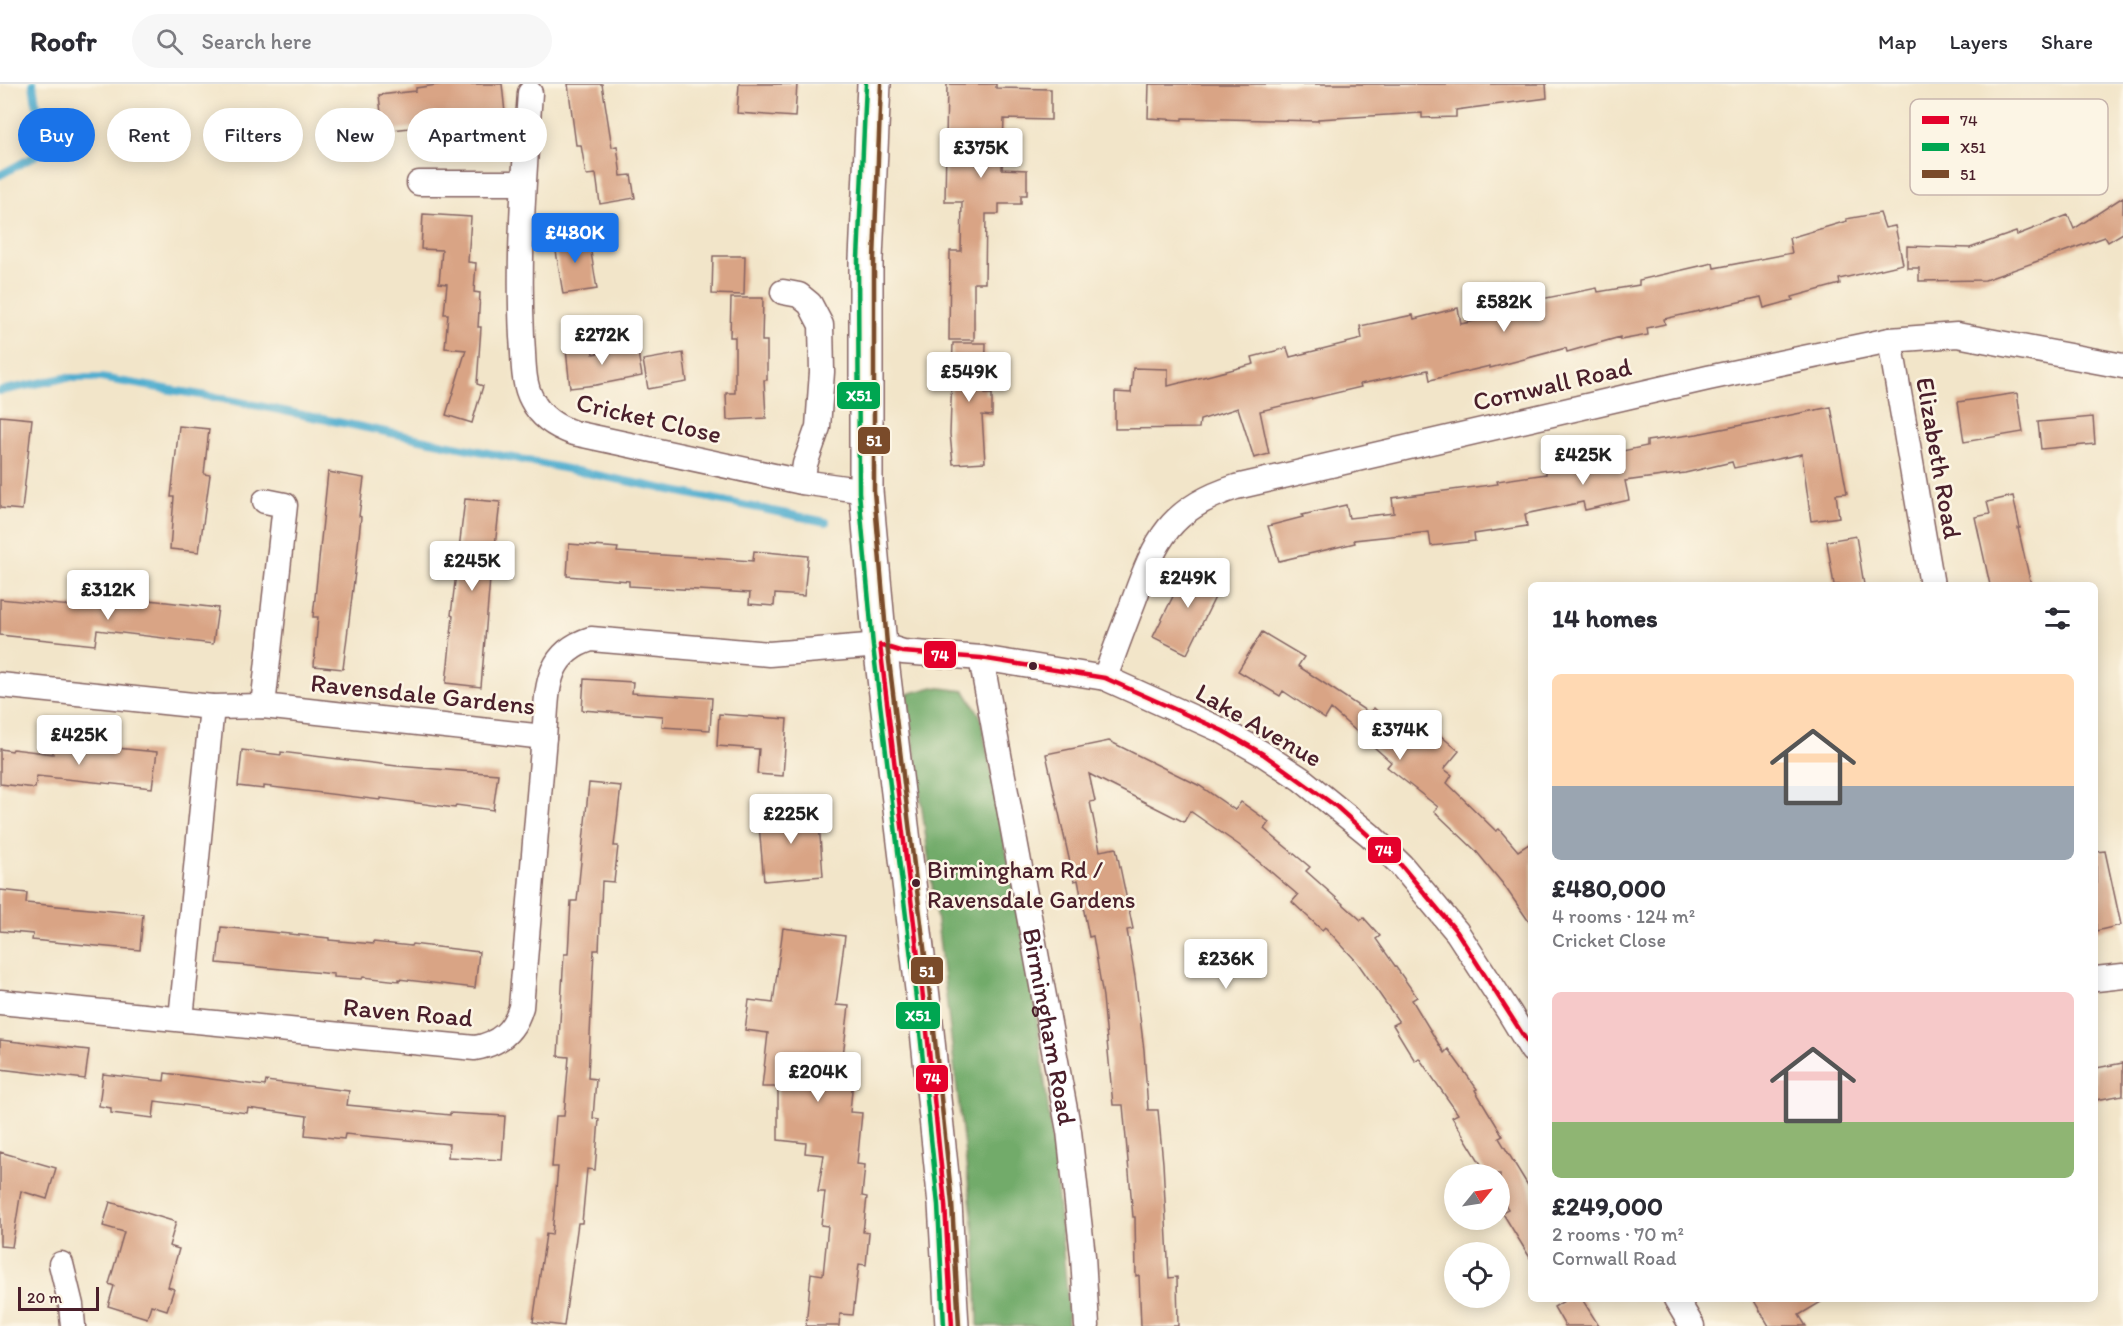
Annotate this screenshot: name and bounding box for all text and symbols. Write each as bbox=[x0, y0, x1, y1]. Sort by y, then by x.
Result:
search box bbox=[132, 14, 552, 68]
text: Roofr bbox=[30, 24, 96, 58]
icon: search bbox=[153, 25, 186, 58]
text: Search here bbox=[201, 28, 312, 55]
text: Map bbox=[1878, 29, 1917, 54]
text: Layers bbox=[1950, 29, 2008, 54]
text: Share bbox=[2041, 29, 2093, 54]
legend bbox=[1910, 99, 2108, 195]
chip: Buy bbox=[18, 108, 95, 162]
chip: Rent bbox=[107, 108, 191, 162]
chip: Filters bbox=[203, 108, 303, 162]
chip: New bbox=[315, 108, 395, 162]
chip: Apartment bbox=[407, 108, 547, 162]
text: 74 bbox=[1960, 111, 1978, 130]
pin: £375K bbox=[939, 128, 1023, 179]
text: £375K bbox=[954, 135, 1008, 159]
text: X51 bbox=[1960, 138, 1987, 157]
text: 51 bbox=[1960, 165, 1976, 184]
pin: £480K bbox=[533, 213, 617, 264]
text: £480K bbox=[546, 220, 604, 244]
pin: £582K bbox=[1462, 282, 1546, 333]
text: £582K bbox=[1476, 289, 1532, 313]
pin: £272K bbox=[560, 315, 644, 366]
text: £272K bbox=[575, 322, 629, 346]
street label: Cornwall Road bbox=[1470, 350, 1634, 418]
pin: £549K bbox=[927, 352, 1011, 403]
text: £549K bbox=[941, 359, 997, 383]
street label: Elizabeth Road bbox=[1909, 375, 1969, 541]
line badge: X51 bbox=[836, 381, 881, 410]
street label: Cricket Close bbox=[573, 386, 725, 450]
text: X51 bbox=[846, 386, 873, 405]
line badge: 51 bbox=[857, 426, 891, 455]
text: 51 bbox=[866, 431, 882, 450]
pin: £425K bbox=[1541, 435, 1625, 486]
text: £425K bbox=[1555, 442, 1611, 466]
pin: £245K bbox=[430, 541, 514, 592]
text: £245K bbox=[444, 548, 500, 572]
pin: £249K bbox=[1146, 558, 1230, 609]
text: £249K bbox=[1160, 565, 1216, 589]
pin: £312K bbox=[66, 570, 150, 621]
text: £312K bbox=[81, 577, 135, 601]
text: 14 homes bbox=[1552, 602, 1658, 634]
icon: filters bbox=[2041, 602, 2074, 635]
line badge: 74 bbox=[923, 640, 957, 669]
text: 74 bbox=[930, 646, 949, 665]
unlabelled marker bbox=[1027, 660, 1039, 672]
street label: Ravensdale Gardens bbox=[309, 666, 537, 722]
street label: Lake Avenue bbox=[1190, 676, 1328, 774]
pin: £374K bbox=[1358, 710, 1442, 761]
icon: home bbox=[1759, 713, 1867, 821]
pin: £425K bbox=[37, 715, 121, 766]
text: £374K bbox=[1372, 717, 1428, 741]
text: £425K bbox=[51, 722, 107, 746]
pin: £225K bbox=[749, 794, 833, 845]
text: £225K bbox=[763, 801, 819, 825]
line badge: 74 bbox=[1367, 836, 1402, 864]
text: 74 bbox=[1374, 841, 1393, 860]
place label: Birmingham Rd / Ravensdale Gardens bbox=[927, 855, 1136, 914]
text: £480,000 bbox=[1552, 872, 1666, 904]
marker: Birmingham Rd / Ravensdale Gardens bbox=[910, 877, 922, 889]
text: 4 rooms · 124 m² bbox=[1552, 904, 1695, 928]
street label: Birmingham Road bbox=[1016, 925, 1084, 1129]
text: Cricket Close bbox=[1552, 928, 1666, 952]
pin: £236K bbox=[1184, 939, 1268, 990]
text: £236K bbox=[1198, 946, 1254, 970]
line badge: 51 bbox=[910, 956, 944, 985]
text: 51 bbox=[919, 962, 935, 981]
street label: Raven Road bbox=[342, 990, 474, 1034]
line badge: X51 bbox=[895, 1001, 941, 1030]
text: X51 bbox=[905, 1006, 932, 1025]
icon: home bbox=[1759, 1031, 1867, 1139]
pin: £204K bbox=[776, 1052, 860, 1103]
text: £204K bbox=[789, 1059, 847, 1083]
line badge: 74 bbox=[915, 1064, 949, 1093]
text: 74 bbox=[922, 1069, 941, 1088]
north arrow bbox=[1444, 1164, 1510, 1230]
map controls bbox=[1444, 1164, 1510, 1308]
text: £249,000 bbox=[1552, 1190, 1663, 1222]
text: 2 rooms · 70 m² bbox=[1552, 1222, 1684, 1246]
button: locate bbox=[1444, 1242, 1510, 1308]
text: Cornwall Road bbox=[1552, 1246, 1677, 1270]
scale bar bbox=[18, 1284, 99, 1312]
text: 20 m bbox=[27, 1288, 62, 1307]

